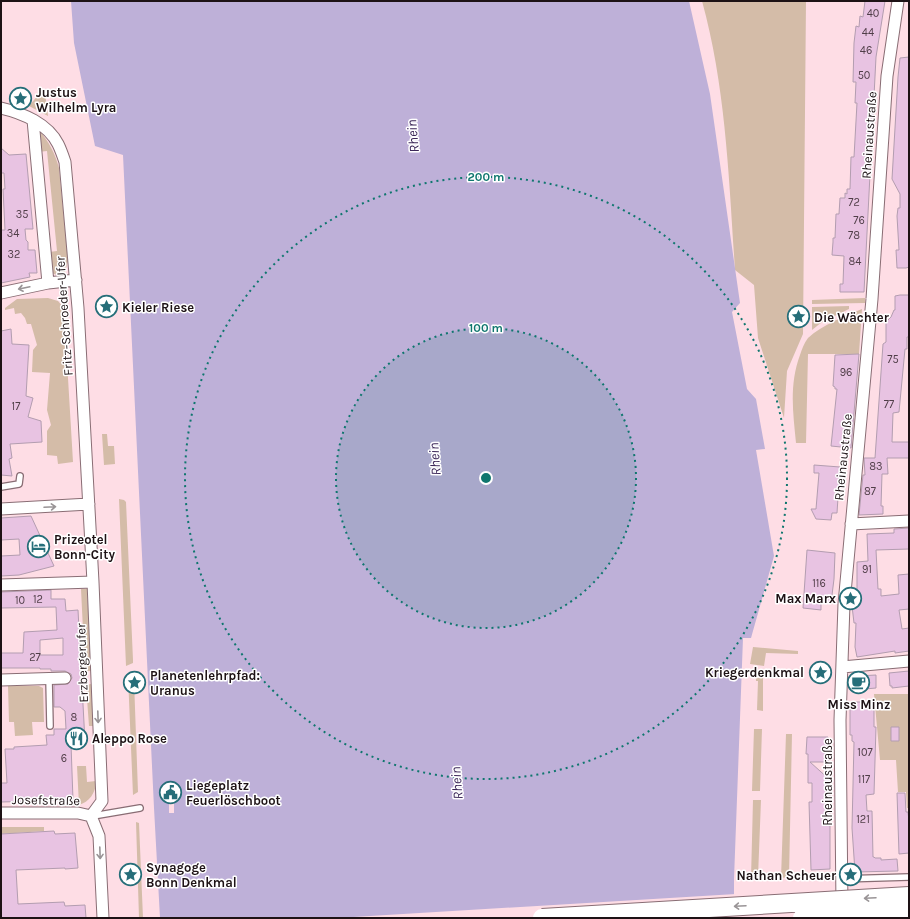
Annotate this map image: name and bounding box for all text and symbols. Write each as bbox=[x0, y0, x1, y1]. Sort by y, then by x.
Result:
house number: 40 bbox=[867, 7, 879, 20]
house number: 44 bbox=[862, 26, 874, 39]
house number: 46 bbox=[860, 44, 872, 57]
house number: 50 bbox=[858, 69, 870, 82]
place label: Justus Wilhelm Lyra bbox=[36, 85, 116, 115]
place icon: Justus Wilhelm Lyra bbox=[8, 86, 34, 112]
street label: Rheinaustraße bbox=[858, 91, 880, 179]
water label: Rhein bbox=[403, 119, 423, 153]
text: 200 m bbox=[468, 170, 504, 184]
house number: 72 bbox=[848, 196, 860, 209]
house number: 35 bbox=[16, 208, 28, 221]
house number: 76 bbox=[853, 214, 865, 227]
house number: 34 bbox=[7, 227, 19, 240]
house number: 78 bbox=[848, 229, 860, 242]
house number: 32 bbox=[8, 248, 20, 261]
street label: Fritz-Schroeder-Ufer bbox=[52, 255, 76, 376]
house number: 84 bbox=[849, 255, 861, 268]
one-way arrow bbox=[18, 284, 31, 292]
place icon: Kieler Riese bbox=[94, 294, 120, 320]
place label: Kieler Riese bbox=[122, 300, 194, 315]
place icon: Die Wächter bbox=[785, 304, 811, 330]
place label: Die Wächter bbox=[814, 310, 890, 325]
text: 100 m bbox=[469, 321, 503, 335]
house number: 75 bbox=[887, 353, 899, 366]
house number: 96 bbox=[840, 366, 852, 379]
house number: 77 bbox=[884, 398, 894, 411]
house number: 17 bbox=[12, 400, 20, 413]
street label: Rheinaustraße bbox=[831, 412, 855, 501]
water label: Rhein bbox=[425, 442, 445, 476]
house number: 83 bbox=[869, 460, 883, 473]
centre of rings bbox=[479, 471, 493, 485]
house number: 87 bbox=[864, 485, 876, 498]
one-way arrow bbox=[43, 503, 56, 510]
place label: Prizeotel Bonn-City bbox=[54, 532, 115, 562]
hotel icon: Prizeotel Bonn-City bbox=[26, 533, 52, 559]
house number: 91 bbox=[862, 563, 872, 576]
house number: 116 bbox=[812, 577, 826, 590]
place icon: Max Marx bbox=[838, 585, 864, 611]
place label: Max Marx bbox=[775, 591, 836, 606]
house number: 12 bbox=[33, 593, 43, 606]
house number: 10 bbox=[15, 594, 25, 607]
street label: Erzbergerufer bbox=[73, 623, 91, 703]
house number: 27 bbox=[29, 651, 41, 664]
place icon: Kriegerdenkmal bbox=[807, 659, 833, 685]
place label: Kriegerdenkmal bbox=[705, 665, 804, 680]
place label: Planetenlehrpfad: Uranus bbox=[150, 668, 260, 698]
place icon: Planetenlehrpfad: Uranus bbox=[121, 669, 147, 695]
cafe icon: Miss Minz bbox=[846, 669, 872, 695]
place label: Miss Minz bbox=[828, 697, 890, 712]
one-way arrow bbox=[95, 710, 102, 723]
house number: 8 bbox=[71, 711, 78, 724]
restaurant icon: Aleppo Rose bbox=[64, 725, 90, 751]
place label: Aleppo Rose bbox=[92, 731, 167, 746]
street label: Rheinaustraße bbox=[820, 738, 835, 826]
house number: 107 bbox=[857, 746, 873, 759]
house number: 6 bbox=[61, 752, 67, 765]
water label: Rhein bbox=[447, 766, 467, 800]
house number: 117 bbox=[858, 773, 870, 786]
place label: Liegeplatz Feuerlöschboot bbox=[186, 778, 281, 808]
public building icon: Liegeplatz Feuerlöschboot bbox=[157, 779, 183, 805]
street label: Josefstraße bbox=[12, 792, 81, 808]
house number: 121 bbox=[856, 813, 870, 826]
one-way arrow bbox=[96, 846, 104, 859]
place label: Synagoge Bonn Denkmal bbox=[146, 860, 237, 890]
place icon: Synagoge Bonn Denkmal bbox=[117, 861, 143, 887]
place icon: Nathan Scheuer bbox=[838, 862, 864, 888]
place label: Nathan Scheuer bbox=[737, 868, 837, 883]
one-way arrow bbox=[864, 895, 877, 902]
one-way arrow bbox=[734, 902, 747, 910]

